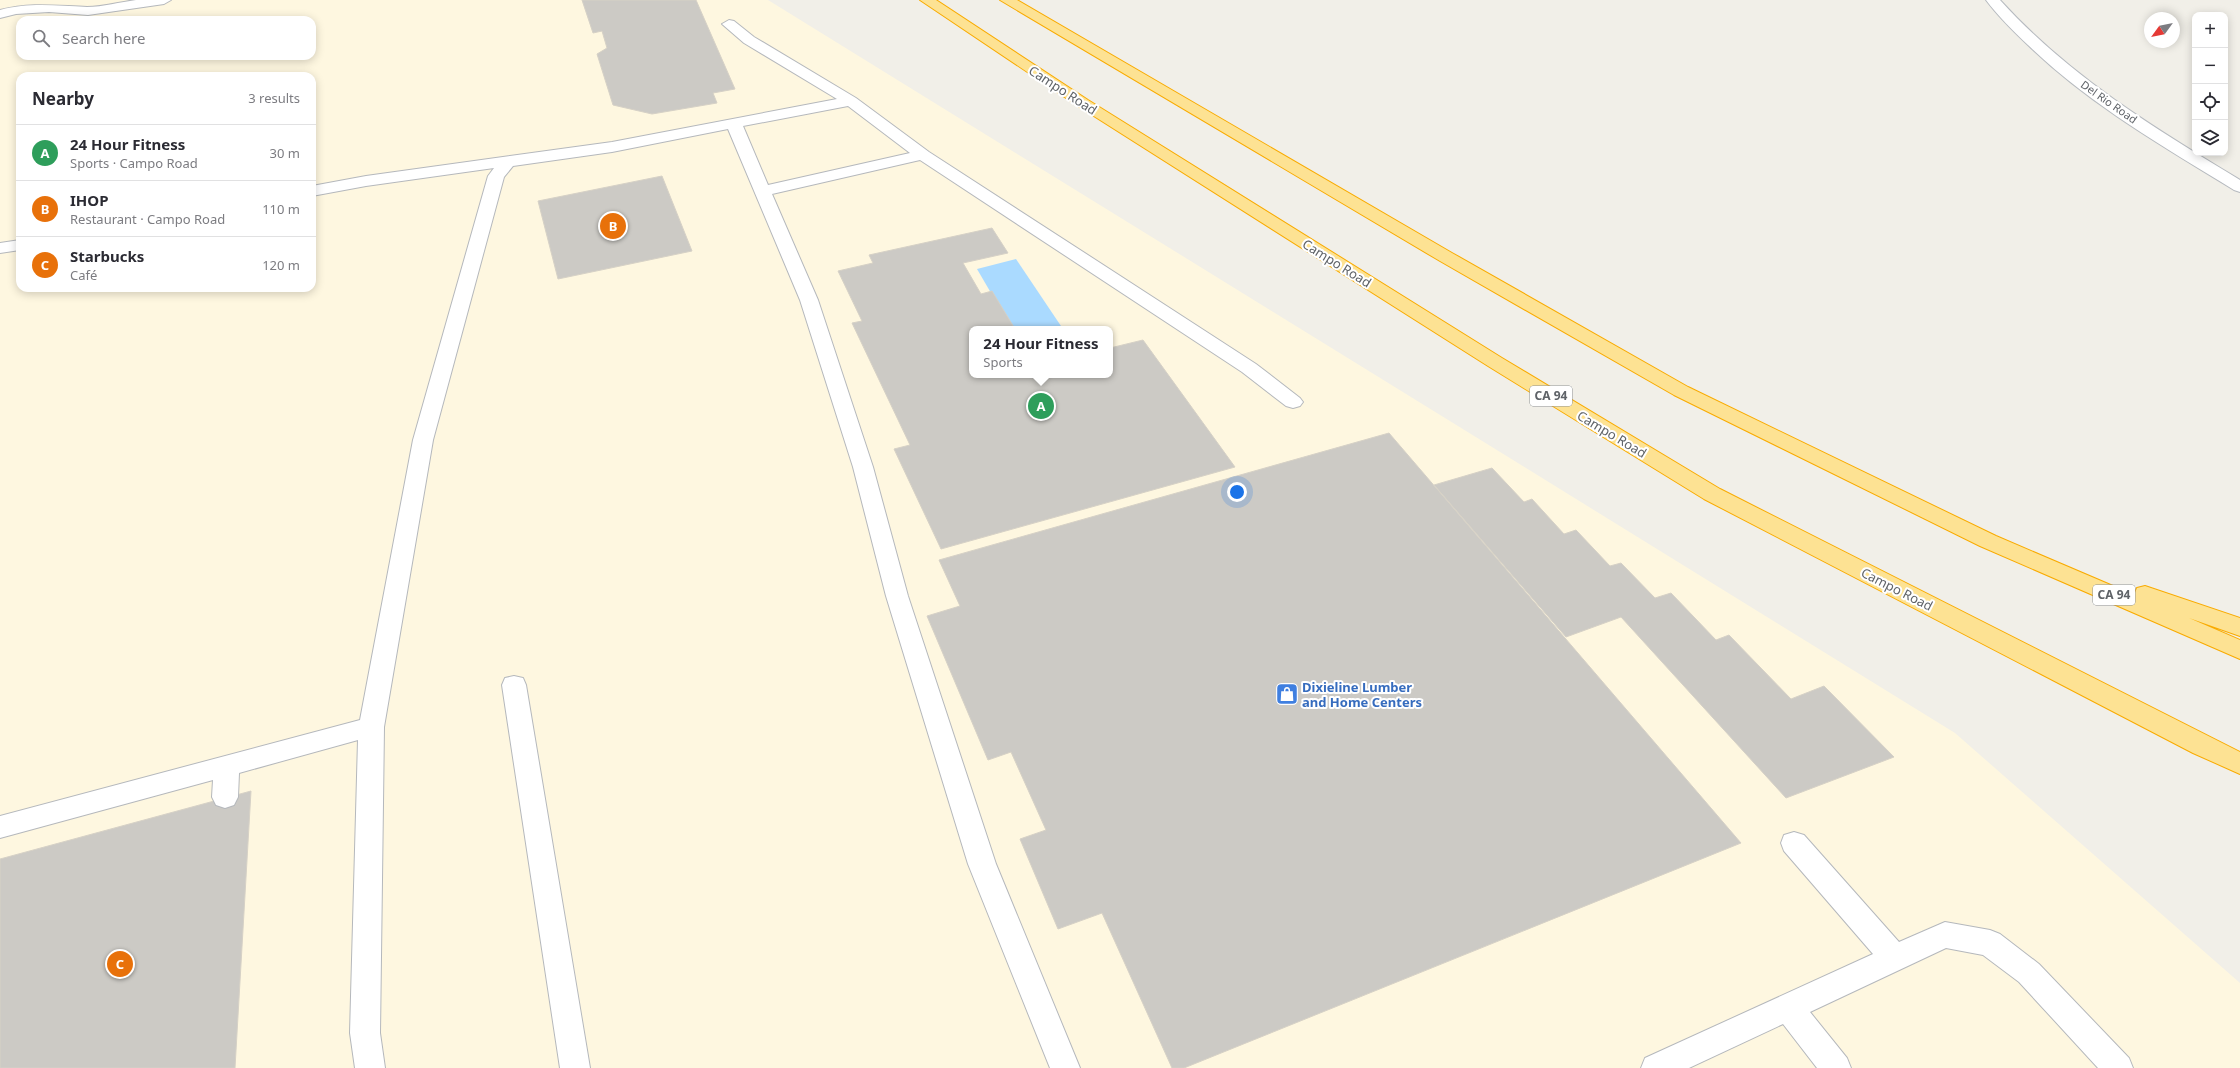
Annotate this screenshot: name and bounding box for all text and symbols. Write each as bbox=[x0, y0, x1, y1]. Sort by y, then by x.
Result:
north arrow bbox=[2144, 12, 2180, 48]
map controls bbox=[2192, 12, 2228, 156]
button: + bbox=[2192, 12, 2228, 48]
search box bbox=[16, 16, 316, 60]
icon: search bbox=[30, 27, 52, 49]
text: Search here bbox=[62, 28, 145, 48]
button: − bbox=[2192, 48, 2228, 84]
street label: Campo Road bbox=[1025, 61, 1101, 119]
street label: Del Rio Road bbox=[2078, 77, 2140, 127]
button: locate bbox=[2192, 84, 2228, 120]
text: Nearby bbox=[32, 87, 94, 110]
text: 3 results bbox=[248, 89, 300, 107]
button: layers bbox=[2192, 120, 2228, 156]
text: 24 Hour Fitness bbox=[70, 134, 185, 154]
text: A bbox=[41, 144, 50, 162]
text: 30 m bbox=[270, 144, 300, 162]
text: Sports · Campo Road bbox=[70, 154, 198, 172]
text: IHOP bbox=[70, 190, 109, 210]
text: B bbox=[41, 200, 49, 218]
text: 110 m bbox=[262, 200, 300, 218]
text: Restaurant · Campo Road bbox=[70, 210, 225, 228]
pin: B bbox=[600, 211, 626, 241]
street label: Campo Road bbox=[1299, 235, 1375, 291]
text: Starbucks bbox=[70, 246, 144, 266]
text: C bbox=[41, 256, 49, 274]
text: 120 m bbox=[262, 256, 300, 274]
text: Café bbox=[70, 266, 97, 284]
popup bbox=[969, 326, 1113, 378]
text: 24 Hour Fitness bbox=[983, 333, 1099, 353]
text: Sports bbox=[983, 353, 1023, 371]
road number: CA 94 bbox=[1530, 386, 1572, 406]
pin: A bbox=[1028, 391, 1054, 421]
street label: Campo Road bbox=[1574, 406, 1650, 462]
your location bbox=[1227, 482, 1247, 502]
street label: Campo Road bbox=[1858, 563, 1936, 615]
road number: CA 94 bbox=[2093, 585, 2135, 605]
place label: Dixieline Lumber and Home Centers bbox=[1302, 678, 1422, 711]
shop icon: Dixieline Lumber and Home Centers bbox=[1274, 681, 1300, 707]
pin: C bbox=[107, 949, 133, 979]

